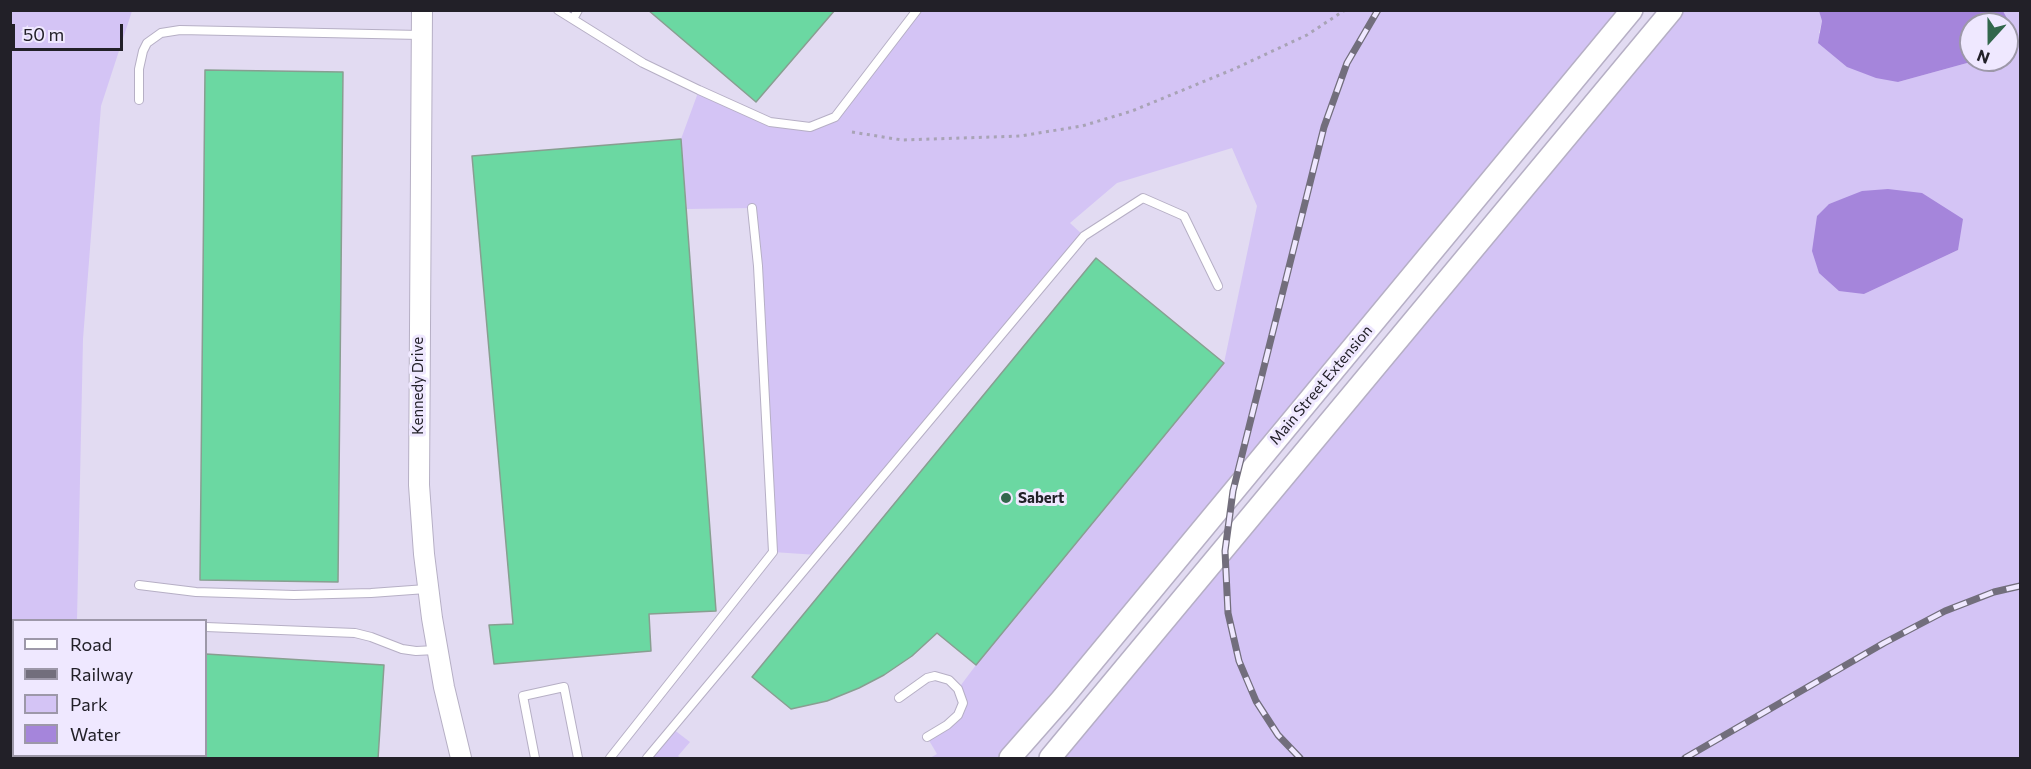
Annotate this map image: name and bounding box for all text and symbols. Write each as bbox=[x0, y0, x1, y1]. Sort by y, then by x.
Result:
scale bar bbox=[15, 12, 126, 50]
north arrow bbox=[1959, 12, 2019, 72]
text: 50 m bbox=[23, 23, 64, 45]
text: N bbox=[1974, 46, 1992, 68]
street label: Main Street Extension bbox=[1266, 322, 1376, 448]
street label: Kennedy Drive bbox=[409, 337, 427, 435]
place label: Sabert bbox=[1018, 489, 1064, 507]
marker: Sabert bbox=[999, 491, 1013, 505]
legend bbox=[12, 619, 207, 757]
text: Road bbox=[70, 633, 112, 655]
text: Railway bbox=[70, 663, 133, 685]
text: Park bbox=[70, 693, 108, 715]
text: Water bbox=[70, 723, 121, 745]

